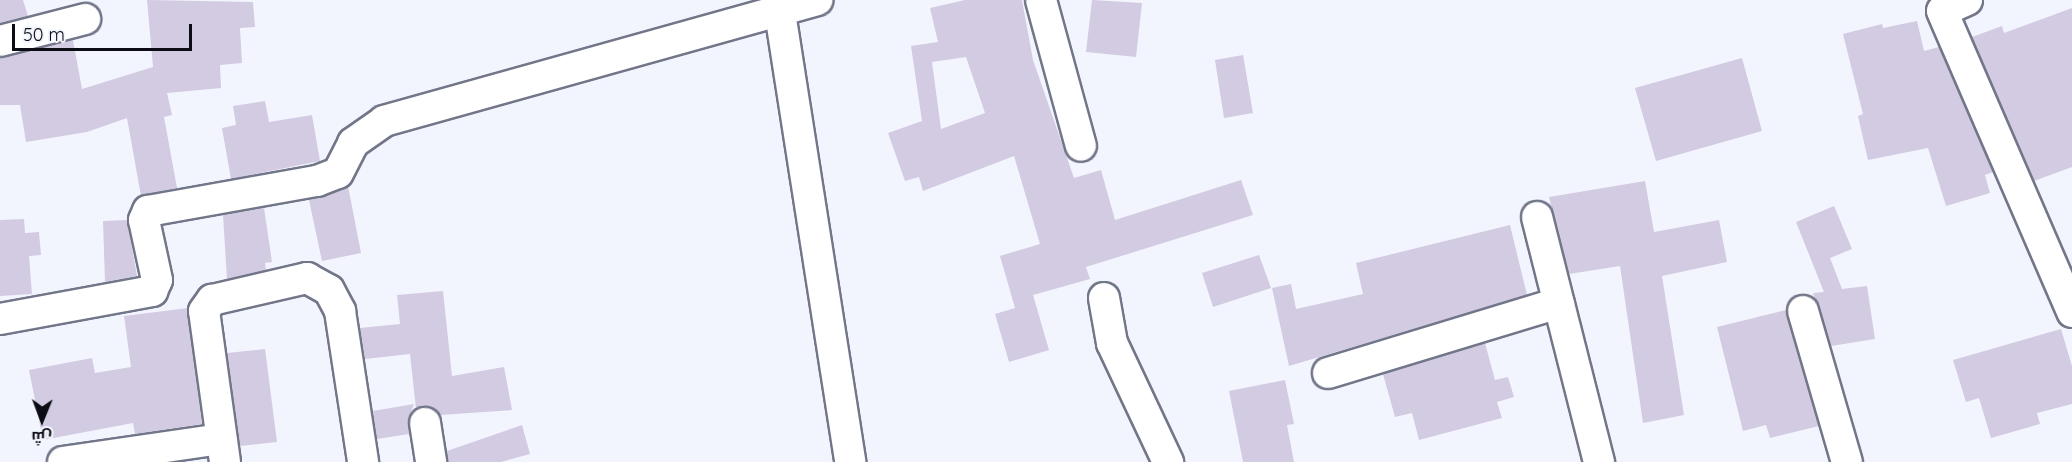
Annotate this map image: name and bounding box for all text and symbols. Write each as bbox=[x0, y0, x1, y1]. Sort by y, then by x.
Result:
scale bar bbox=[15, 12, 195, 50]
text: 50 m bbox=[23, 23, 65, 46]
north arrow bbox=[12, 390, 72, 450]
text: ش bbox=[31, 428, 52, 448]

